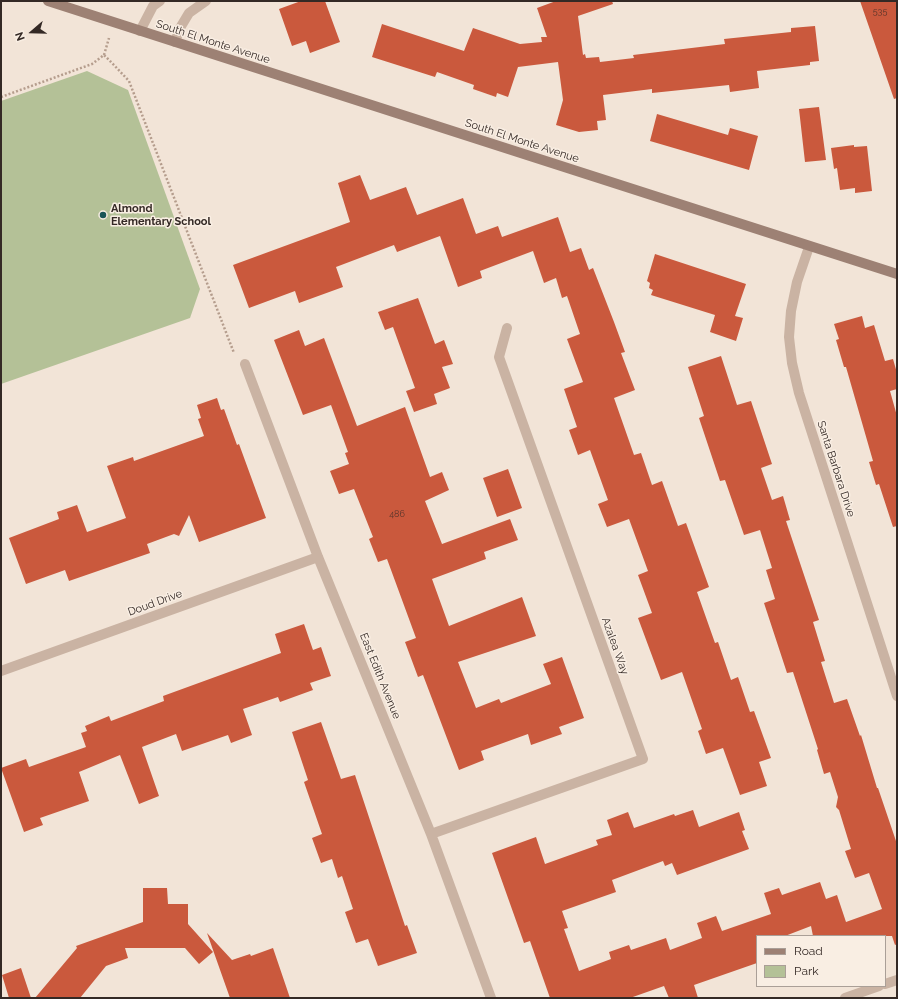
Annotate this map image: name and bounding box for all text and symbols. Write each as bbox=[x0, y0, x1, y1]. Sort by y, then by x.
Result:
house number: 535 bbox=[873, 6, 887, 16]
north arrow bbox=[12, 12, 52, 52]
street label: South El Monte Avenue bbox=[154, 17, 272, 67]
text: N bbox=[13, 30, 28, 42]
street label: South El Monte Avenue bbox=[463, 116, 581, 166]
place label: Almond Elementary School bbox=[111, 202, 211, 228]
marker: Almond Elementary School bbox=[98, 210, 108, 220]
street label: Santa Barbara Drive bbox=[814, 419, 858, 519]
house number: 486 bbox=[389, 509, 405, 519]
street label: Doud Drive bbox=[126, 587, 184, 619]
street label: Azalea Way bbox=[599, 616, 631, 676]
street label: East Edith Avenue bbox=[357, 631, 403, 721]
legend bbox=[756, 935, 886, 987]
text: Road bbox=[794, 944, 823, 958]
text: Park bbox=[794, 964, 819, 978]

